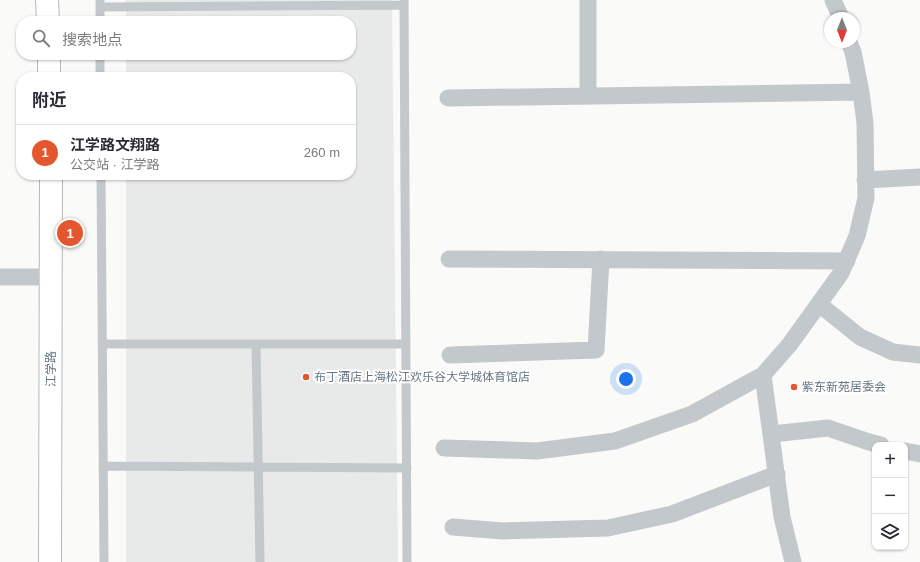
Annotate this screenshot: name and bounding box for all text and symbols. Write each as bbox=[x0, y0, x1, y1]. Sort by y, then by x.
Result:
north arrow bbox=[824, 12, 860, 48]
search box bbox=[16, 16, 356, 60]
icon: search bbox=[30, 27, 52, 49]
text: 搜索地点 bbox=[62, 31, 122, 48]
text: 附近 bbox=[32, 91, 66, 110]
text: 江学路文翔路 bbox=[70, 136, 160, 153]
text: 1 bbox=[41, 145, 49, 160]
text: 260 m bbox=[304, 145, 340, 160]
text: 公交站 · 江学路 bbox=[70, 157, 160, 172]
pin: 1 bbox=[57, 218, 83, 248]
street label: 江学路 bbox=[44, 351, 58, 387]
your location bbox=[616, 369, 636, 389]
place label: 布丁酒店上海松江欢乐谷大学城体育馆店 bbox=[314, 370, 530, 384]
marker: 布丁酒店上海松江欢乐谷大学城体育馆店 bbox=[301, 372, 311, 382]
place label: 紫东新苑居委会 bbox=[802, 380, 886, 394]
marker: 紫东新苑居委会 bbox=[789, 382, 799, 392]
map controls bbox=[872, 442, 908, 550]
button: + bbox=[872, 442, 908, 478]
button: − bbox=[872, 478, 908, 514]
button: layers bbox=[872, 514, 908, 550]

